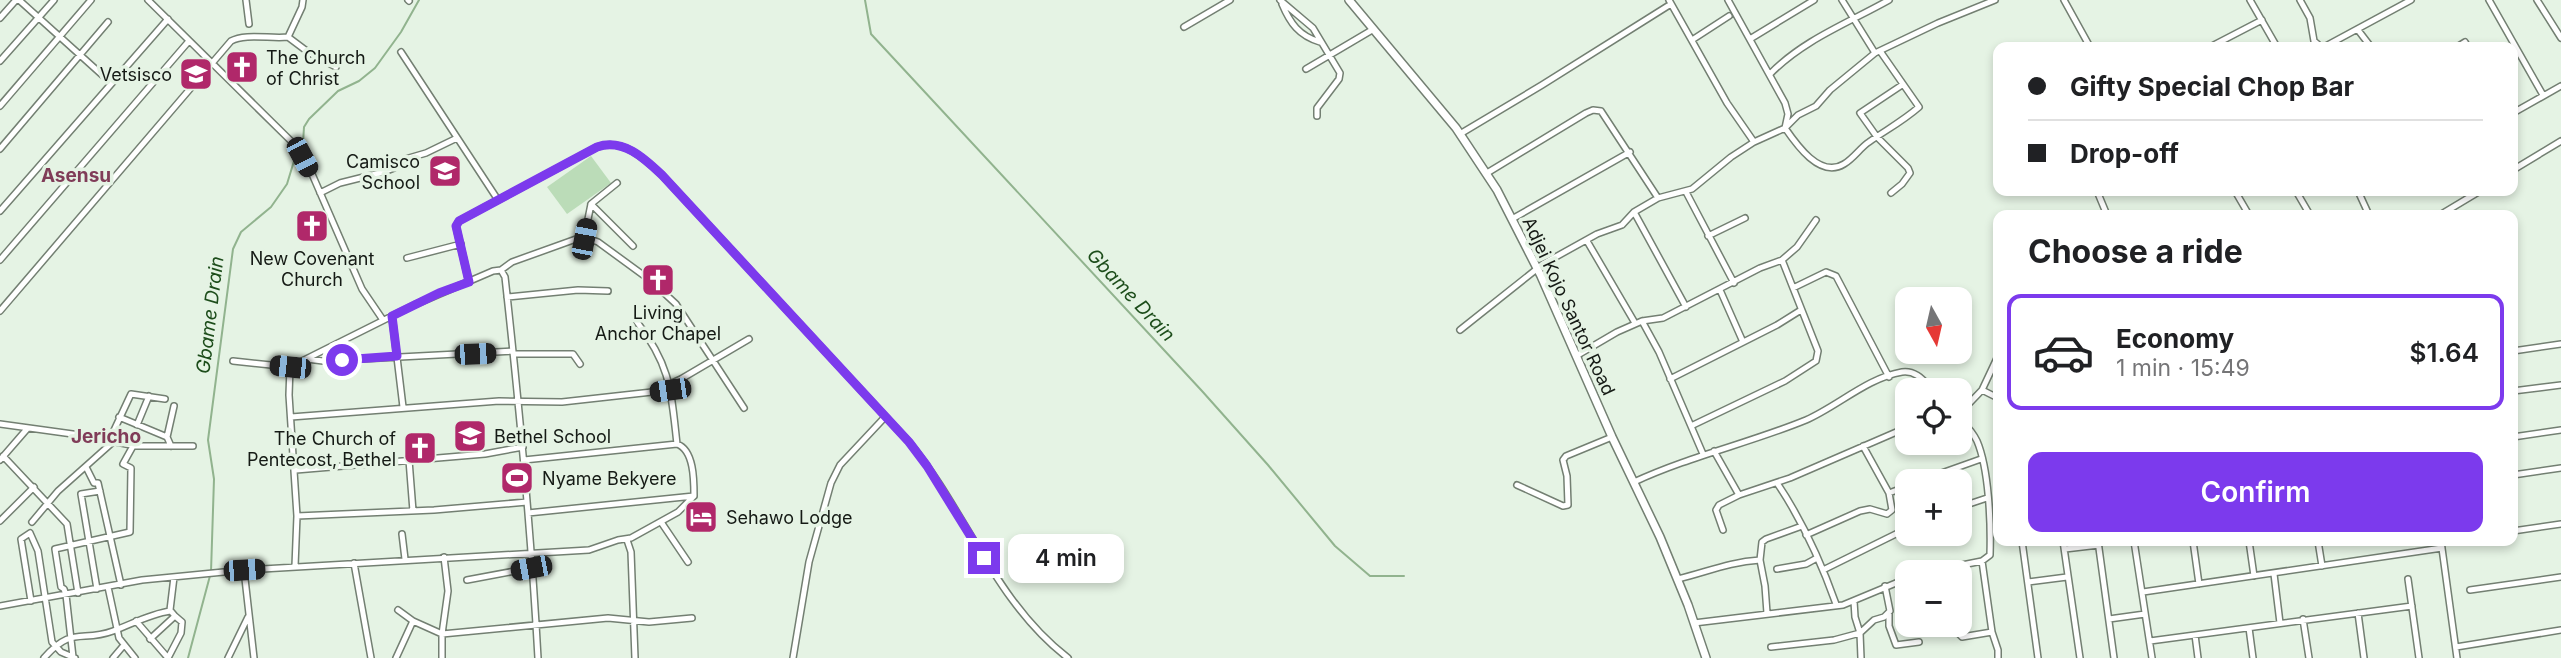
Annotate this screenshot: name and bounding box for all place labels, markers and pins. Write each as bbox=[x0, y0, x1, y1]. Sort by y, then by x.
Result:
place label: The Church of Christ bbox=[266, 47, 366, 89]
church icon: The Church of Christ bbox=[223, 48, 261, 86]
school or university icon: Vetsisco bbox=[177, 55, 215, 93]
place label: Vetsisco bbox=[100, 64, 172, 85]
place label: Camisco School bbox=[346, 151, 420, 193]
school or university icon: Camisco School bbox=[426, 152, 464, 190]
church icon: New Covenant Church bbox=[293, 207, 331, 245]
place label: New Covenant Church bbox=[250, 248, 374, 290]
church icon: Living Anchor Chapel bbox=[639, 261, 677, 299]
place label: Living Anchor Chapel bbox=[595, 302, 721, 344]
school or university icon: Bethel School bbox=[451, 417, 489, 455]
place label: Bethel School bbox=[494, 426, 611, 447]
place label: The Church of Pentecost, Bethel bbox=[247, 428, 396, 470]
church icon: The Church of Pentecost, Bethel bbox=[401, 429, 439, 467]
sports icon: Nyame Bekyere bbox=[498, 459, 536, 497]
place label: Nyame Bekyere bbox=[542, 468, 677, 489]
hotel icon: Sehawo Lodge bbox=[682, 498, 720, 536]
place label: Sehawo Lodge bbox=[726, 507, 853, 528]

